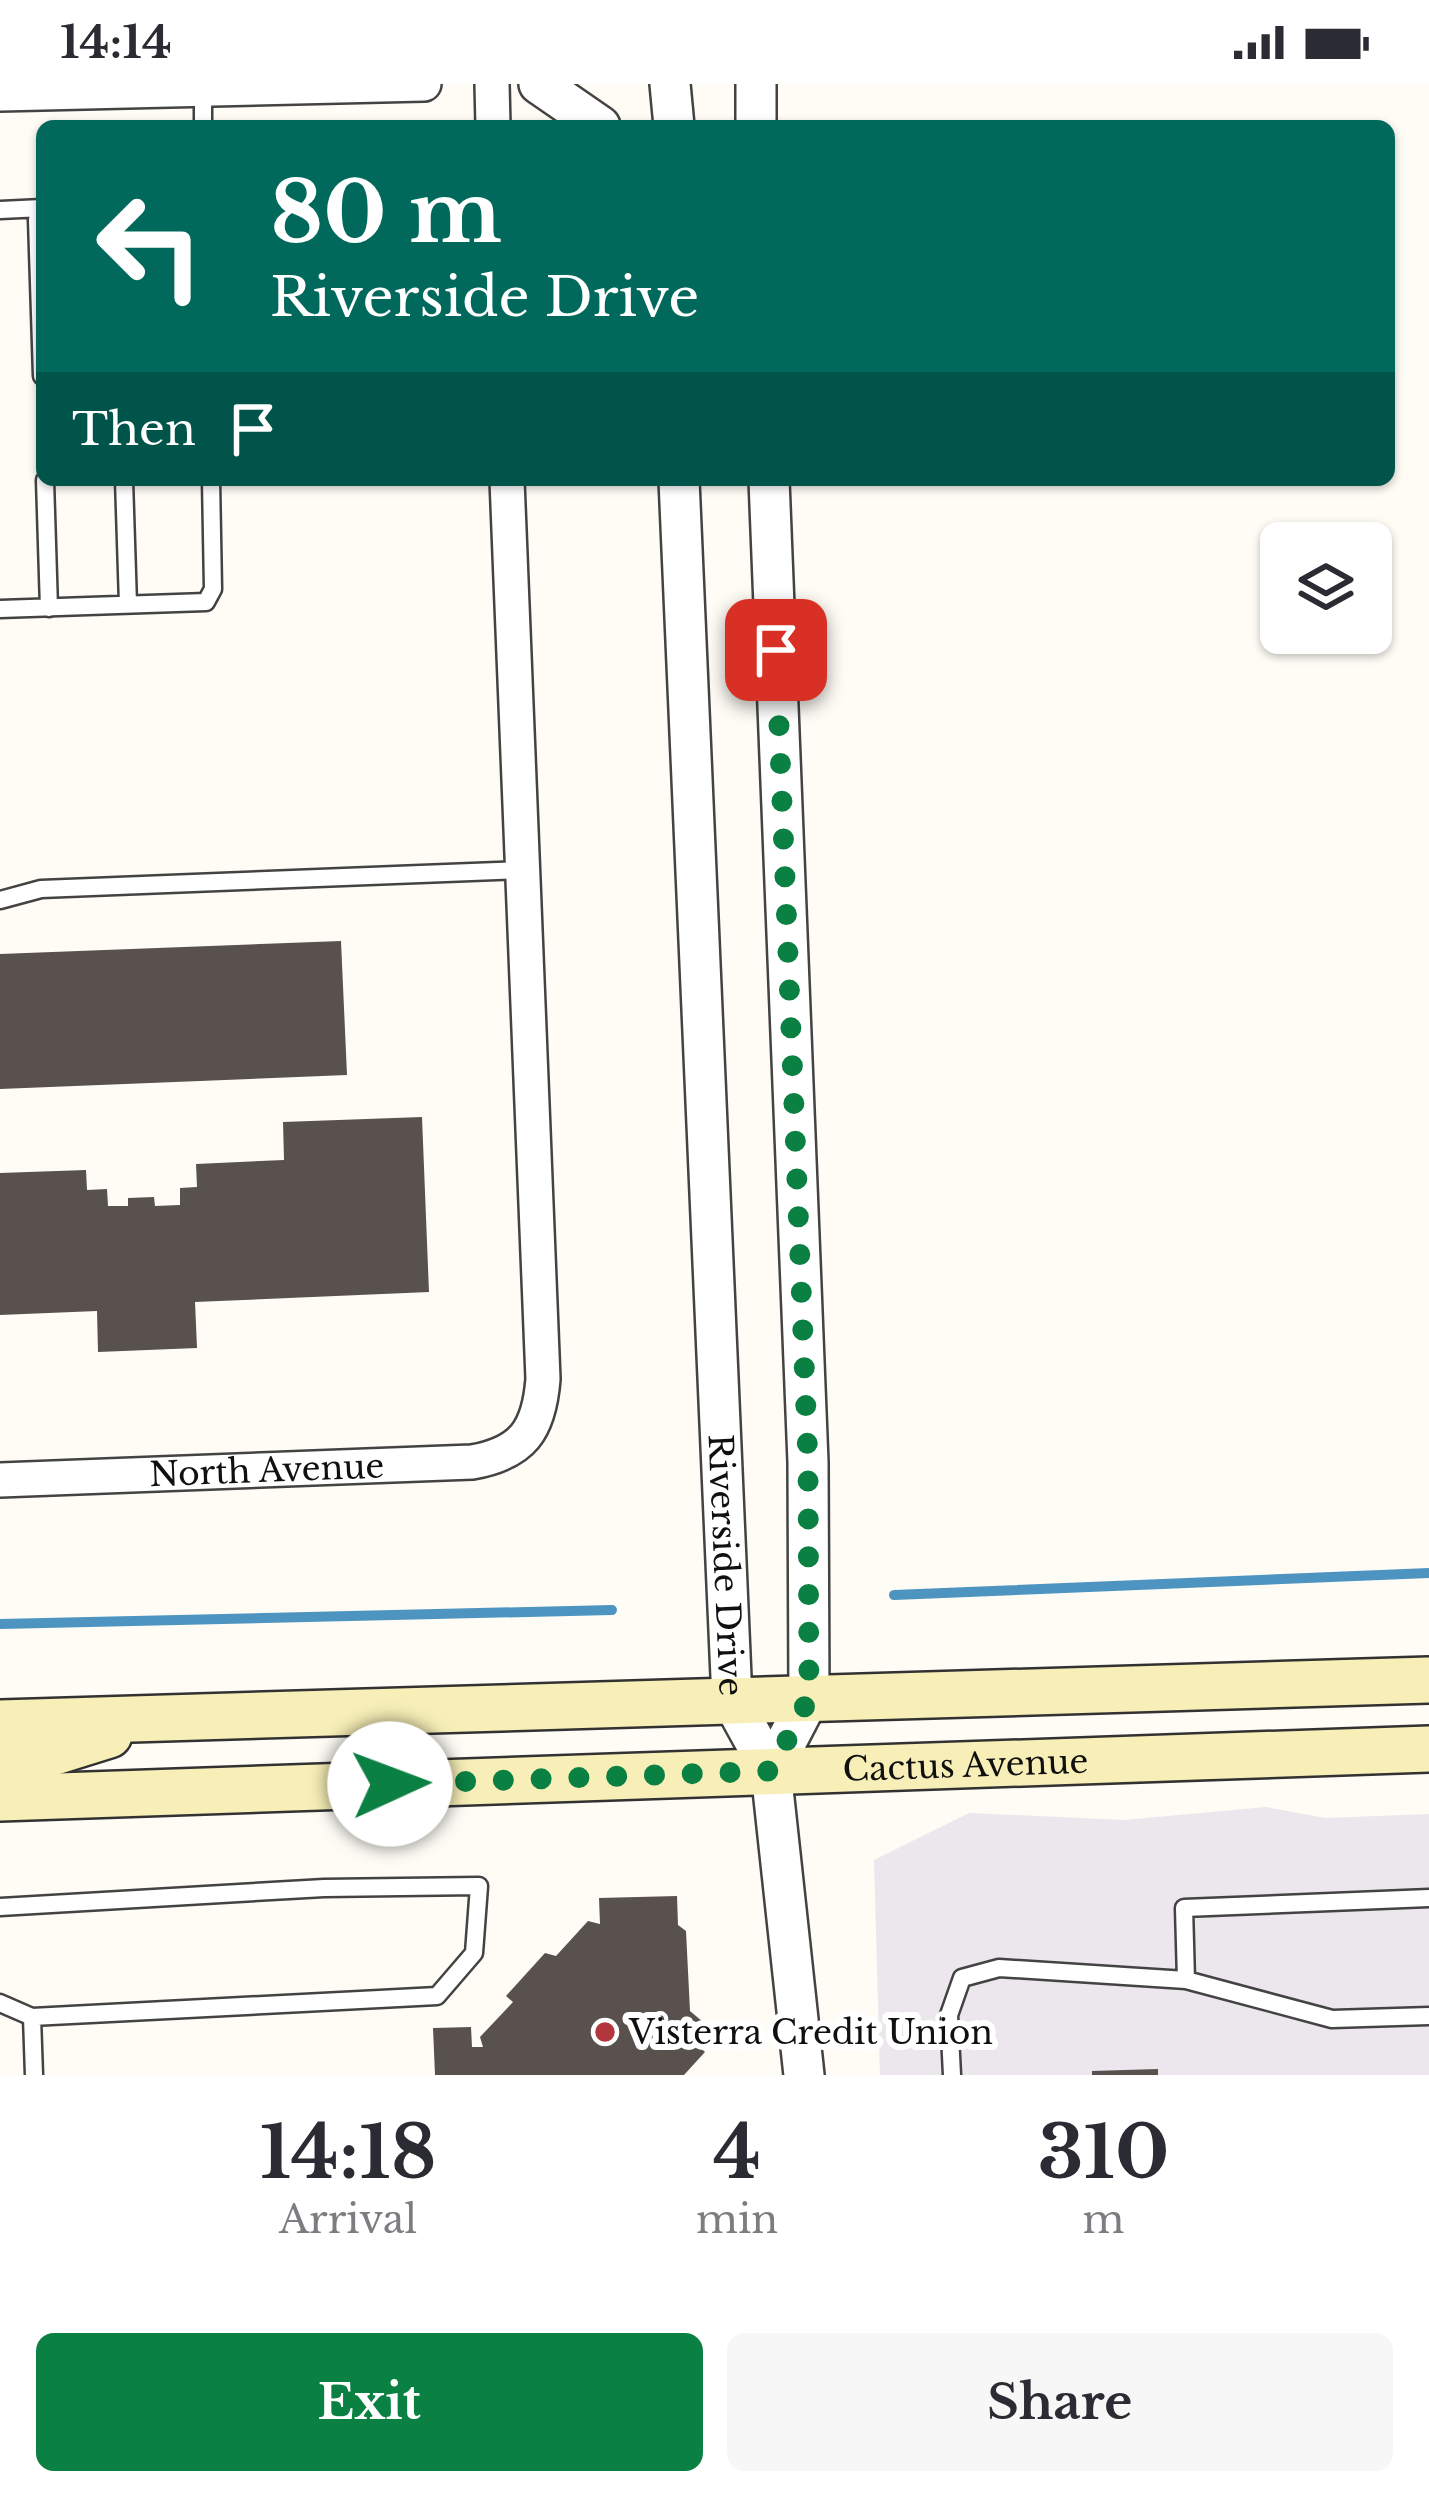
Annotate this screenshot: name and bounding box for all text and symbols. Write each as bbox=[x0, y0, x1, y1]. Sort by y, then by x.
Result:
text: 14:14 bbox=[60, 14, 172, 70]
text: 80 m bbox=[270, 161, 502, 265]
icon: left bbox=[72, 168, 228, 324]
text: Riverside Drive bbox=[270, 264, 699, 331]
icon: arrive bbox=[220, 396, 286, 462]
text: Then bbox=[72, 401, 196, 457]
map controls bbox=[1260, 522, 1392, 654]
button: layers bbox=[1260, 522, 1392, 654]
pin bbox=[725, 599, 827, 701]
icon: arrive bbox=[743, 617, 809, 683]
street label: Riverside Drive bbox=[699, 1433, 752, 1697]
street label: North Avenue bbox=[149, 1445, 385, 1495]
position arrow bbox=[327, 1721, 453, 1847]
street label: Cactus Avenue bbox=[842, 1741, 1089, 1790]
place label: Visterra Credit Union bbox=[628, 2012, 993, 2053]
marker: Visterra Credit Union bbox=[592, 2019, 618, 2045]
text: 14:18 bbox=[260, 2108, 436, 2197]
text: 4 bbox=[713, 2108, 761, 2197]
text: 310 bbox=[1038, 2108, 1169, 2197]
text: Arrival bbox=[279, 2195, 417, 2244]
text: min bbox=[696, 2195, 778, 2244]
text: m bbox=[1083, 2195, 1124, 2244]
button: Exit bbox=[36, 2333, 703, 2471]
button: Share bbox=[727, 2333, 1393, 2471]

